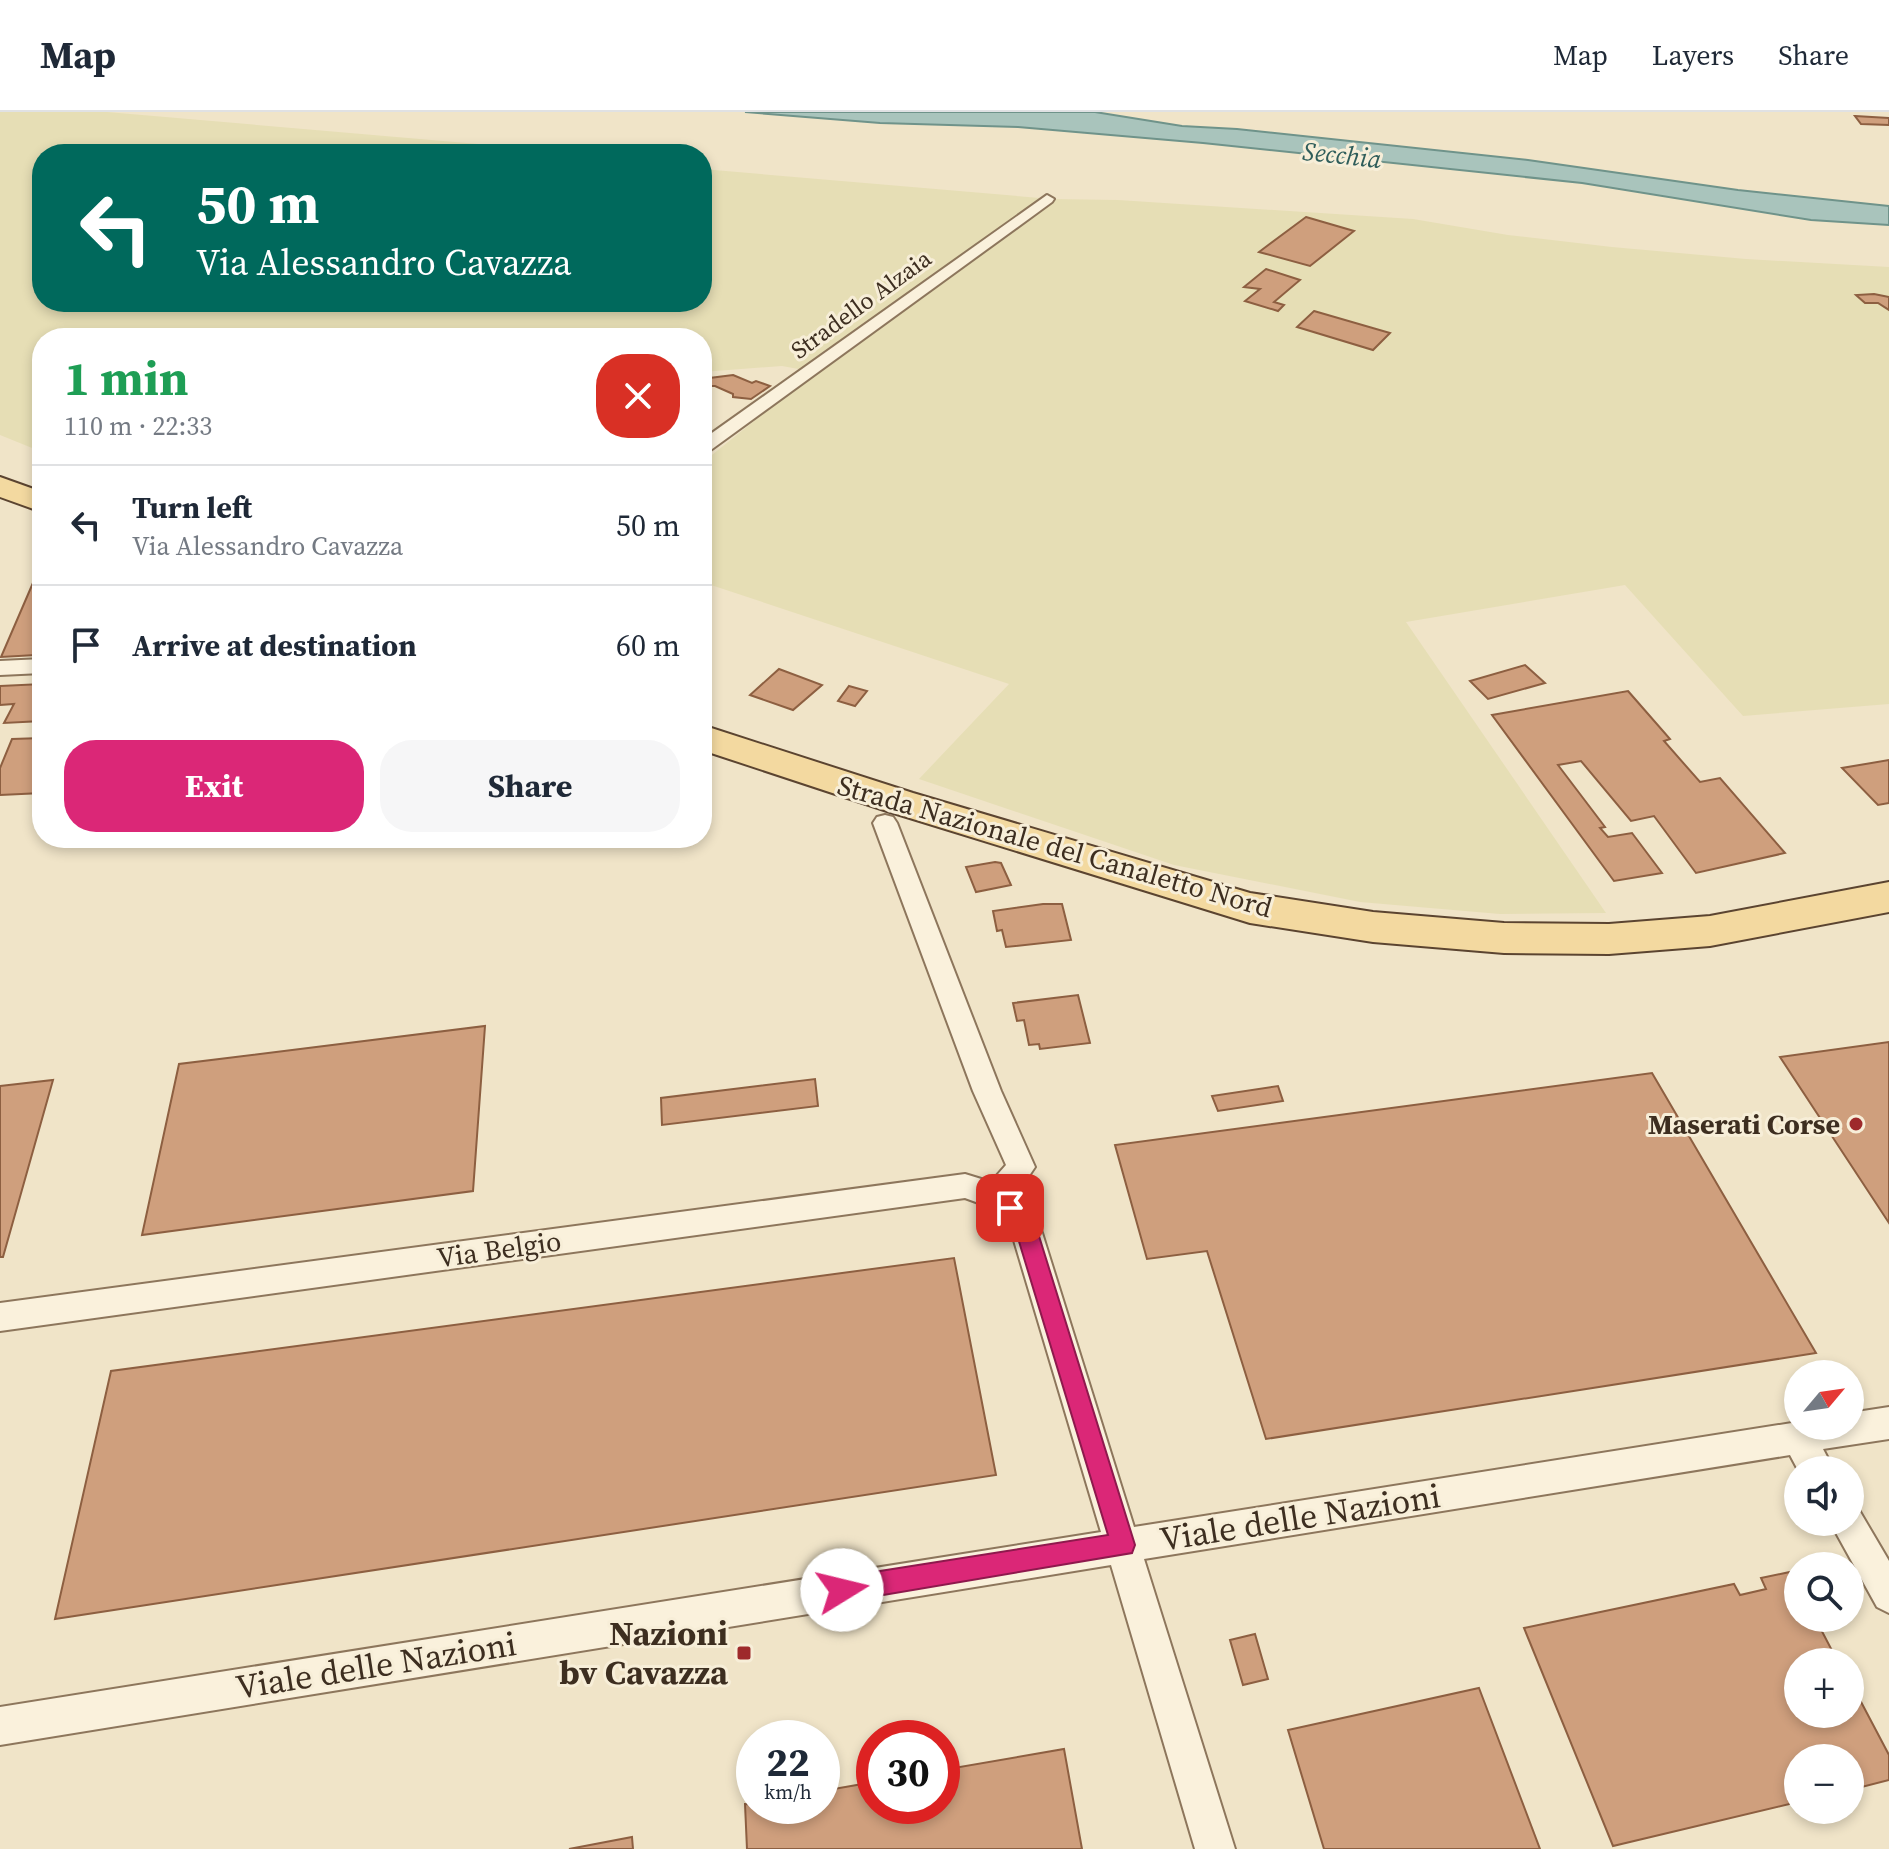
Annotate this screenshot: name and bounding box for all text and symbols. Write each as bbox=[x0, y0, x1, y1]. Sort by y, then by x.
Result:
text: Map bbox=[40, 29, 116, 81]
text: Map bbox=[1553, 36, 1608, 74]
text: Layers bbox=[1652, 36, 1734, 74]
text: Share bbox=[1778, 36, 1849, 74]
water label: Secchia bbox=[1301, 133, 1384, 177]
text: 50 m bbox=[196, 165, 319, 242]
icon: left bbox=[64, 176, 168, 280]
text: Via Alessandro Cavazza bbox=[196, 238, 572, 287]
street label: Stradello Alzaia bbox=[784, 241, 939, 366]
text: 1 min bbox=[64, 345, 189, 411]
button: close bbox=[596, 354, 680, 438]
text: 110 m · 22:33 bbox=[64, 408, 212, 444]
text: Turn left bbox=[132, 487, 252, 528]
icon: left bbox=[64, 503, 108, 547]
text: 50 m bbox=[616, 505, 680, 546]
text: Via Alessandro Cavazza bbox=[132, 528, 403, 564]
icon: arrive bbox=[64, 623, 108, 667]
text: Arrive at destination bbox=[132, 625, 417, 666]
text: 60 m bbox=[616, 625, 680, 666]
button: Exit bbox=[64, 740, 364, 832]
button: Share bbox=[380, 740, 680, 832]
street label: Strada Nazionale del Canaletto Nord bbox=[833, 766, 1277, 926]
place label: Maserati Corse bbox=[1648, 1105, 1840, 1143]
marker: Maserati Corse bbox=[1847, 1115, 1865, 1133]
pin bbox=[976, 1174, 1044, 1242]
icon: arrive bbox=[988, 1186, 1032, 1230]
street label: Via Belgio bbox=[434, 1221, 564, 1277]
north arrow bbox=[1784, 1360, 1864, 1440]
map controls bbox=[1784, 1360, 1864, 1824]
button: sound bbox=[1784, 1456, 1864, 1536]
street label: Viale delle Nazioni bbox=[1156, 1472, 1444, 1562]
position arrow bbox=[800, 1548, 884, 1632]
button: search bbox=[1784, 1552, 1864, 1632]
place label: Nazioni bv Cavazza bbox=[559, 1610, 729, 1695]
street label: Viale delle Nazioni bbox=[232, 1620, 520, 1710]
marker: Nazioni bv Cavazza bbox=[735, 1644, 753, 1662]
button: + bbox=[1784, 1648, 1864, 1728]
speed limit sign: 30 bbox=[856, 1720, 960, 1824]
text: 22 bbox=[766, 1735, 810, 1789]
button: − bbox=[1784, 1744, 1864, 1824]
text: km/h bbox=[764, 1778, 812, 1806]

